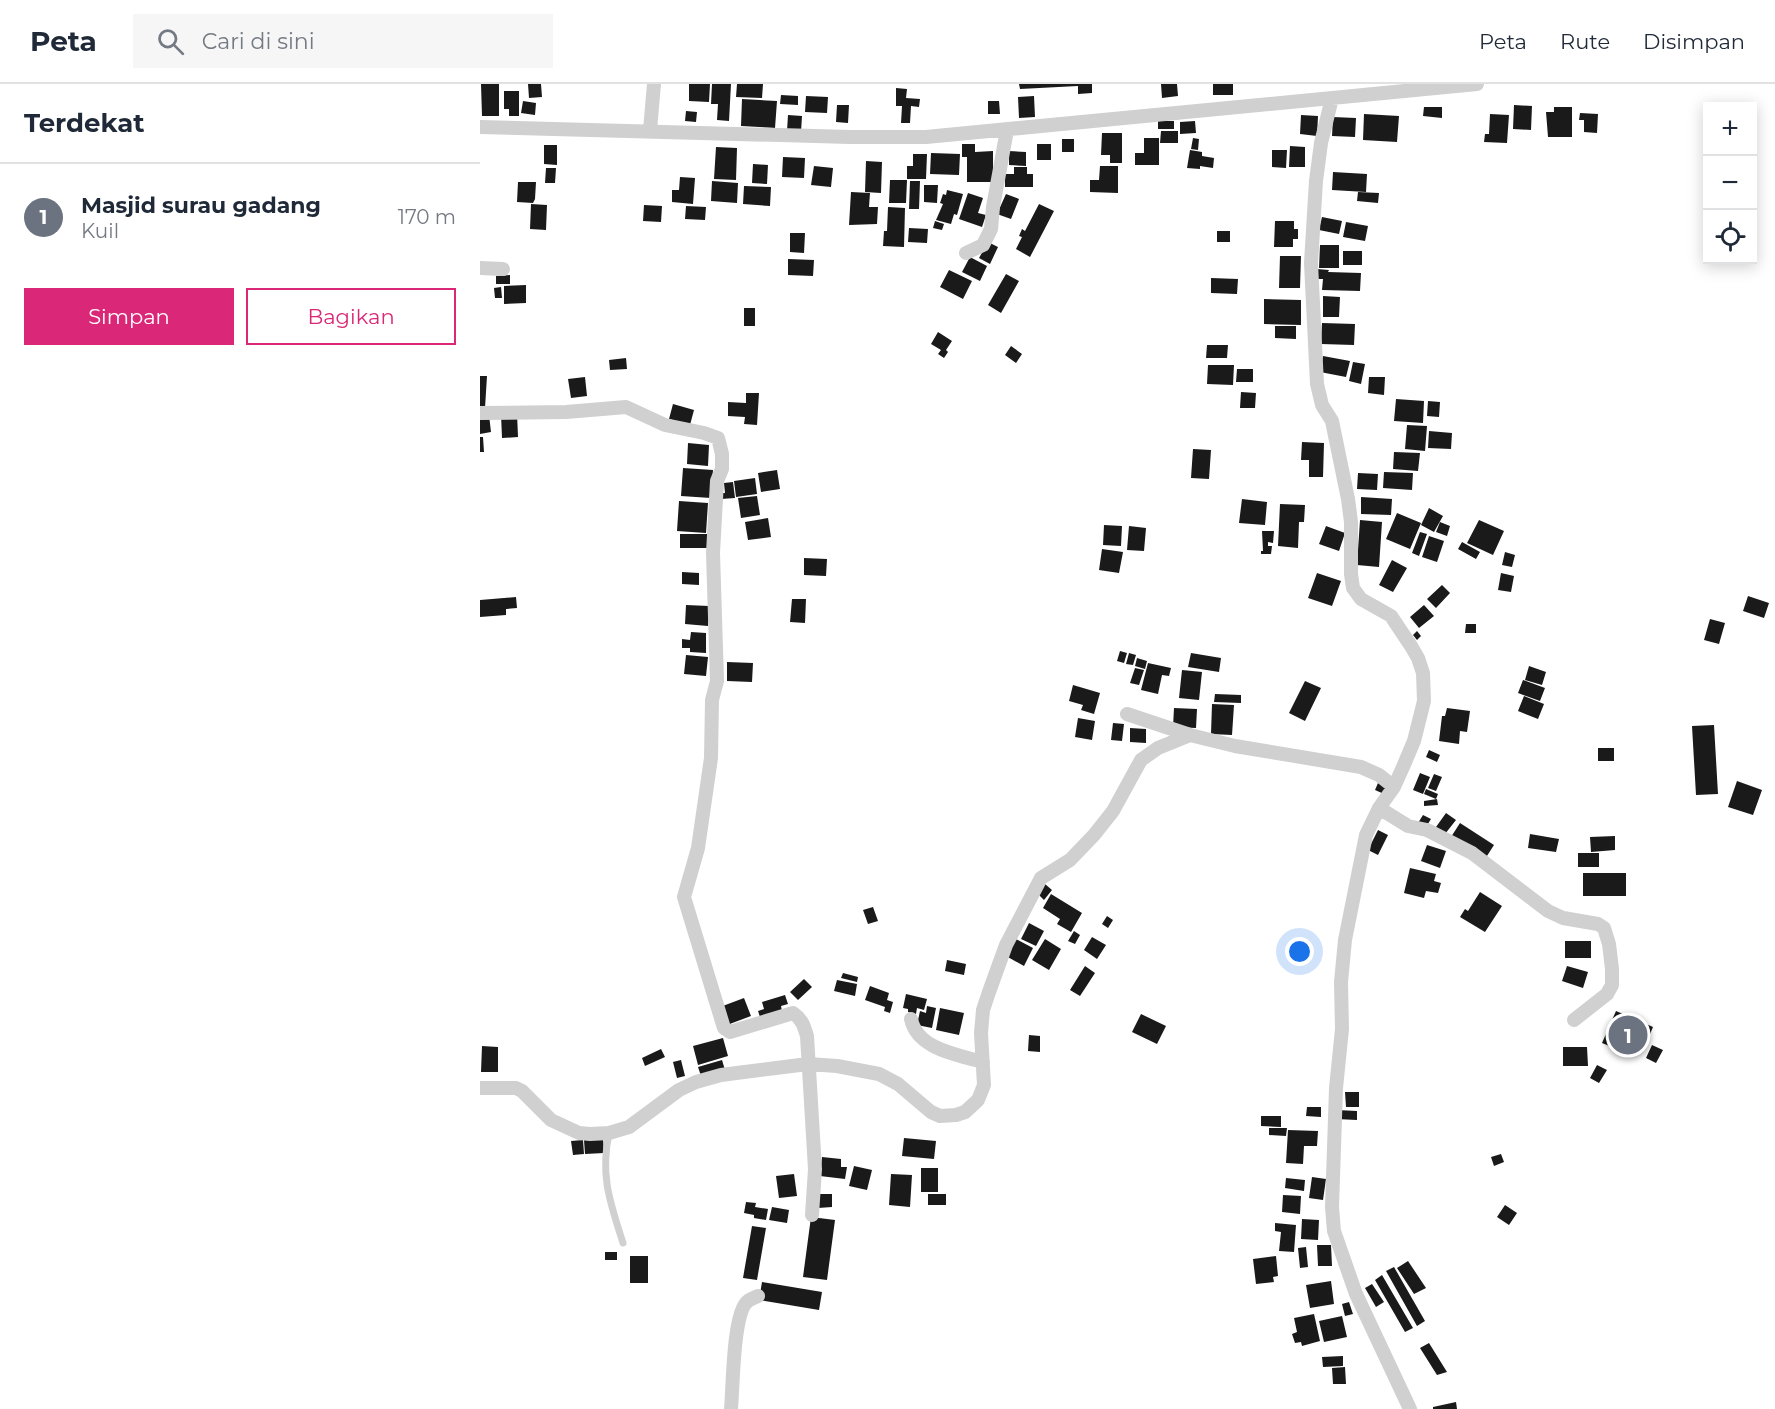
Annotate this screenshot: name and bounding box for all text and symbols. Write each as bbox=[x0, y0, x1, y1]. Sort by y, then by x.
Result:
search box bbox=[133, 14, 553, 68]
text: Peta bbox=[30, 24, 97, 58]
icon: search bbox=[154, 25, 187, 58]
text: Cari di sini bbox=[202, 28, 315, 55]
text: Peta bbox=[1479, 29, 1527, 54]
text: Rute bbox=[1560, 29, 1610, 54]
text: Disimpan bbox=[1643, 29, 1745, 54]
map controls bbox=[1703, 102, 1757, 264]
button: + bbox=[1703, 102, 1757, 156]
text: Terdekat bbox=[24, 107, 145, 139]
button: − bbox=[1703, 156, 1757, 210]
text: Masjid surau gadang bbox=[81, 192, 321, 219]
text: 1 bbox=[40, 205, 47, 229]
text: 170 m bbox=[398, 205, 456, 229]
button: locate bbox=[1703, 210, 1757, 264]
text: Kuil bbox=[81, 219, 119, 243]
button: Simpan bbox=[24, 288, 234, 345]
button: Bagikan bbox=[246, 288, 456, 345]
your location bbox=[1285, 937, 1314, 966]
pin: 1 bbox=[1608, 1012, 1648, 1058]

